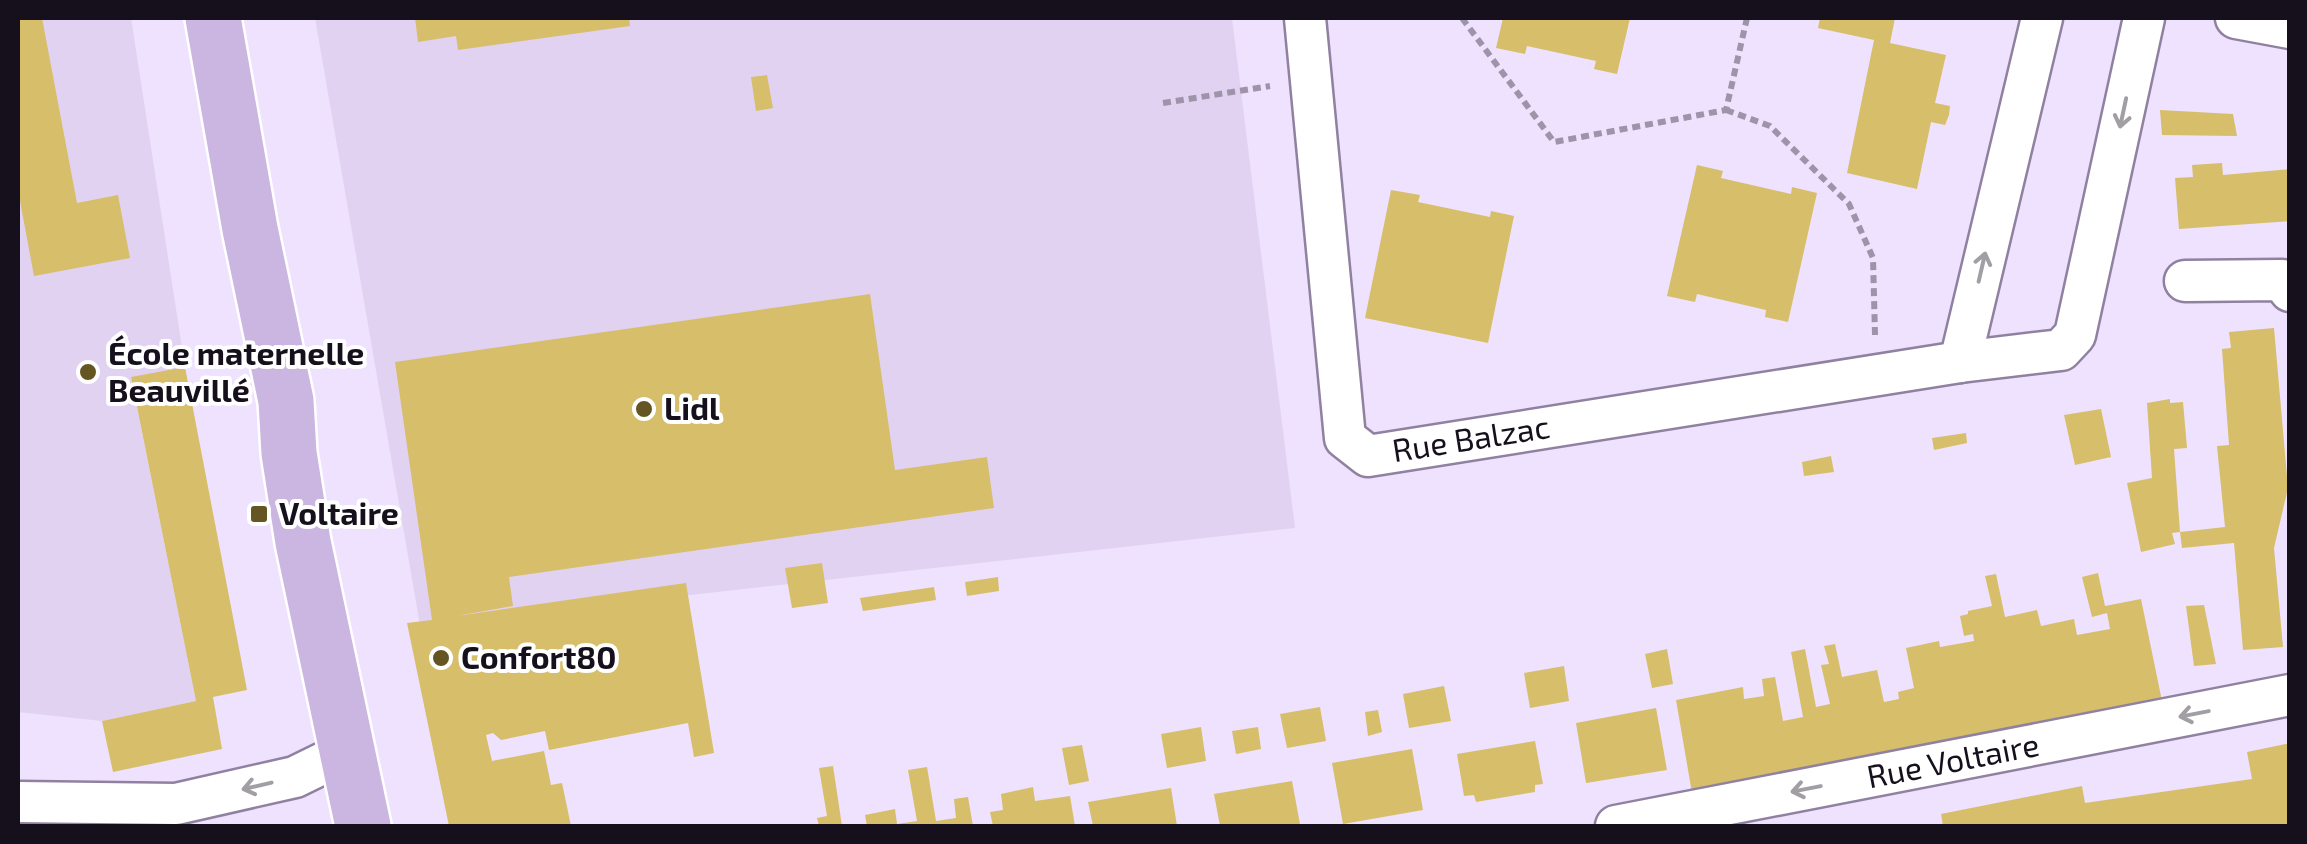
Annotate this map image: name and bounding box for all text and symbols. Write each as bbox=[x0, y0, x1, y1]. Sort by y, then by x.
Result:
one-way arrow bbox=[2113, 96, 2132, 128]
one-way arrow bbox=[1974, 252, 1992, 284]
place label: École maternelle Beauvillé bbox=[108, 333, 364, 408]
marker: École maternelle Beauvillé bbox=[77, 361, 99, 383]
place label: Lidl bbox=[664, 388, 720, 426]
marker: Lidl bbox=[633, 398, 655, 420]
street label: Rue Balzac bbox=[1389, 406, 1552, 468]
place label: Voltaire bbox=[279, 493, 399, 531]
marker: Voltaire bbox=[248, 503, 270, 525]
place label: Confort80 bbox=[461, 637, 616, 675]
marker: Confort80 bbox=[430, 647, 452, 669]
one-way arrow bbox=[2178, 705, 2211, 724]
street label: Rue Voltaire bbox=[1863, 724, 2042, 794]
one-way arrow bbox=[242, 778, 274, 796]
one-way arrow bbox=[1791, 781, 1823, 800]

